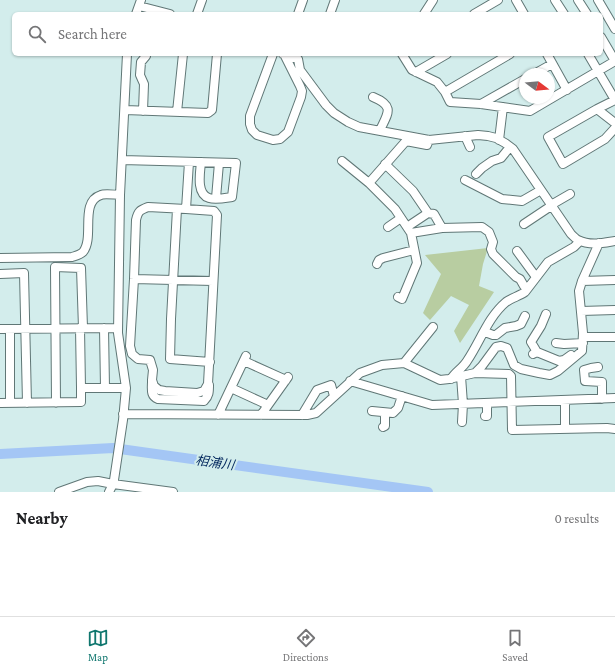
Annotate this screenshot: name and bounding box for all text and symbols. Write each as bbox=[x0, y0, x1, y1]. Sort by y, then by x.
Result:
search box bbox=[12, 12, 603, 56]
icon: search bbox=[26, 23, 48, 45]
text: Search here bbox=[58, 26, 127, 42]
north arrow bbox=[519, 68, 555, 104]
water label: 相浦川 bbox=[195, 452, 237, 473]
text: Nearby bbox=[16, 509, 68, 528]
text: 0 results bbox=[554, 511, 599, 526]
tab: Map bbox=[87, 627, 109, 663]
tab: Directions bbox=[283, 627, 328, 663]
tab: Saved bbox=[502, 627, 528, 663]

